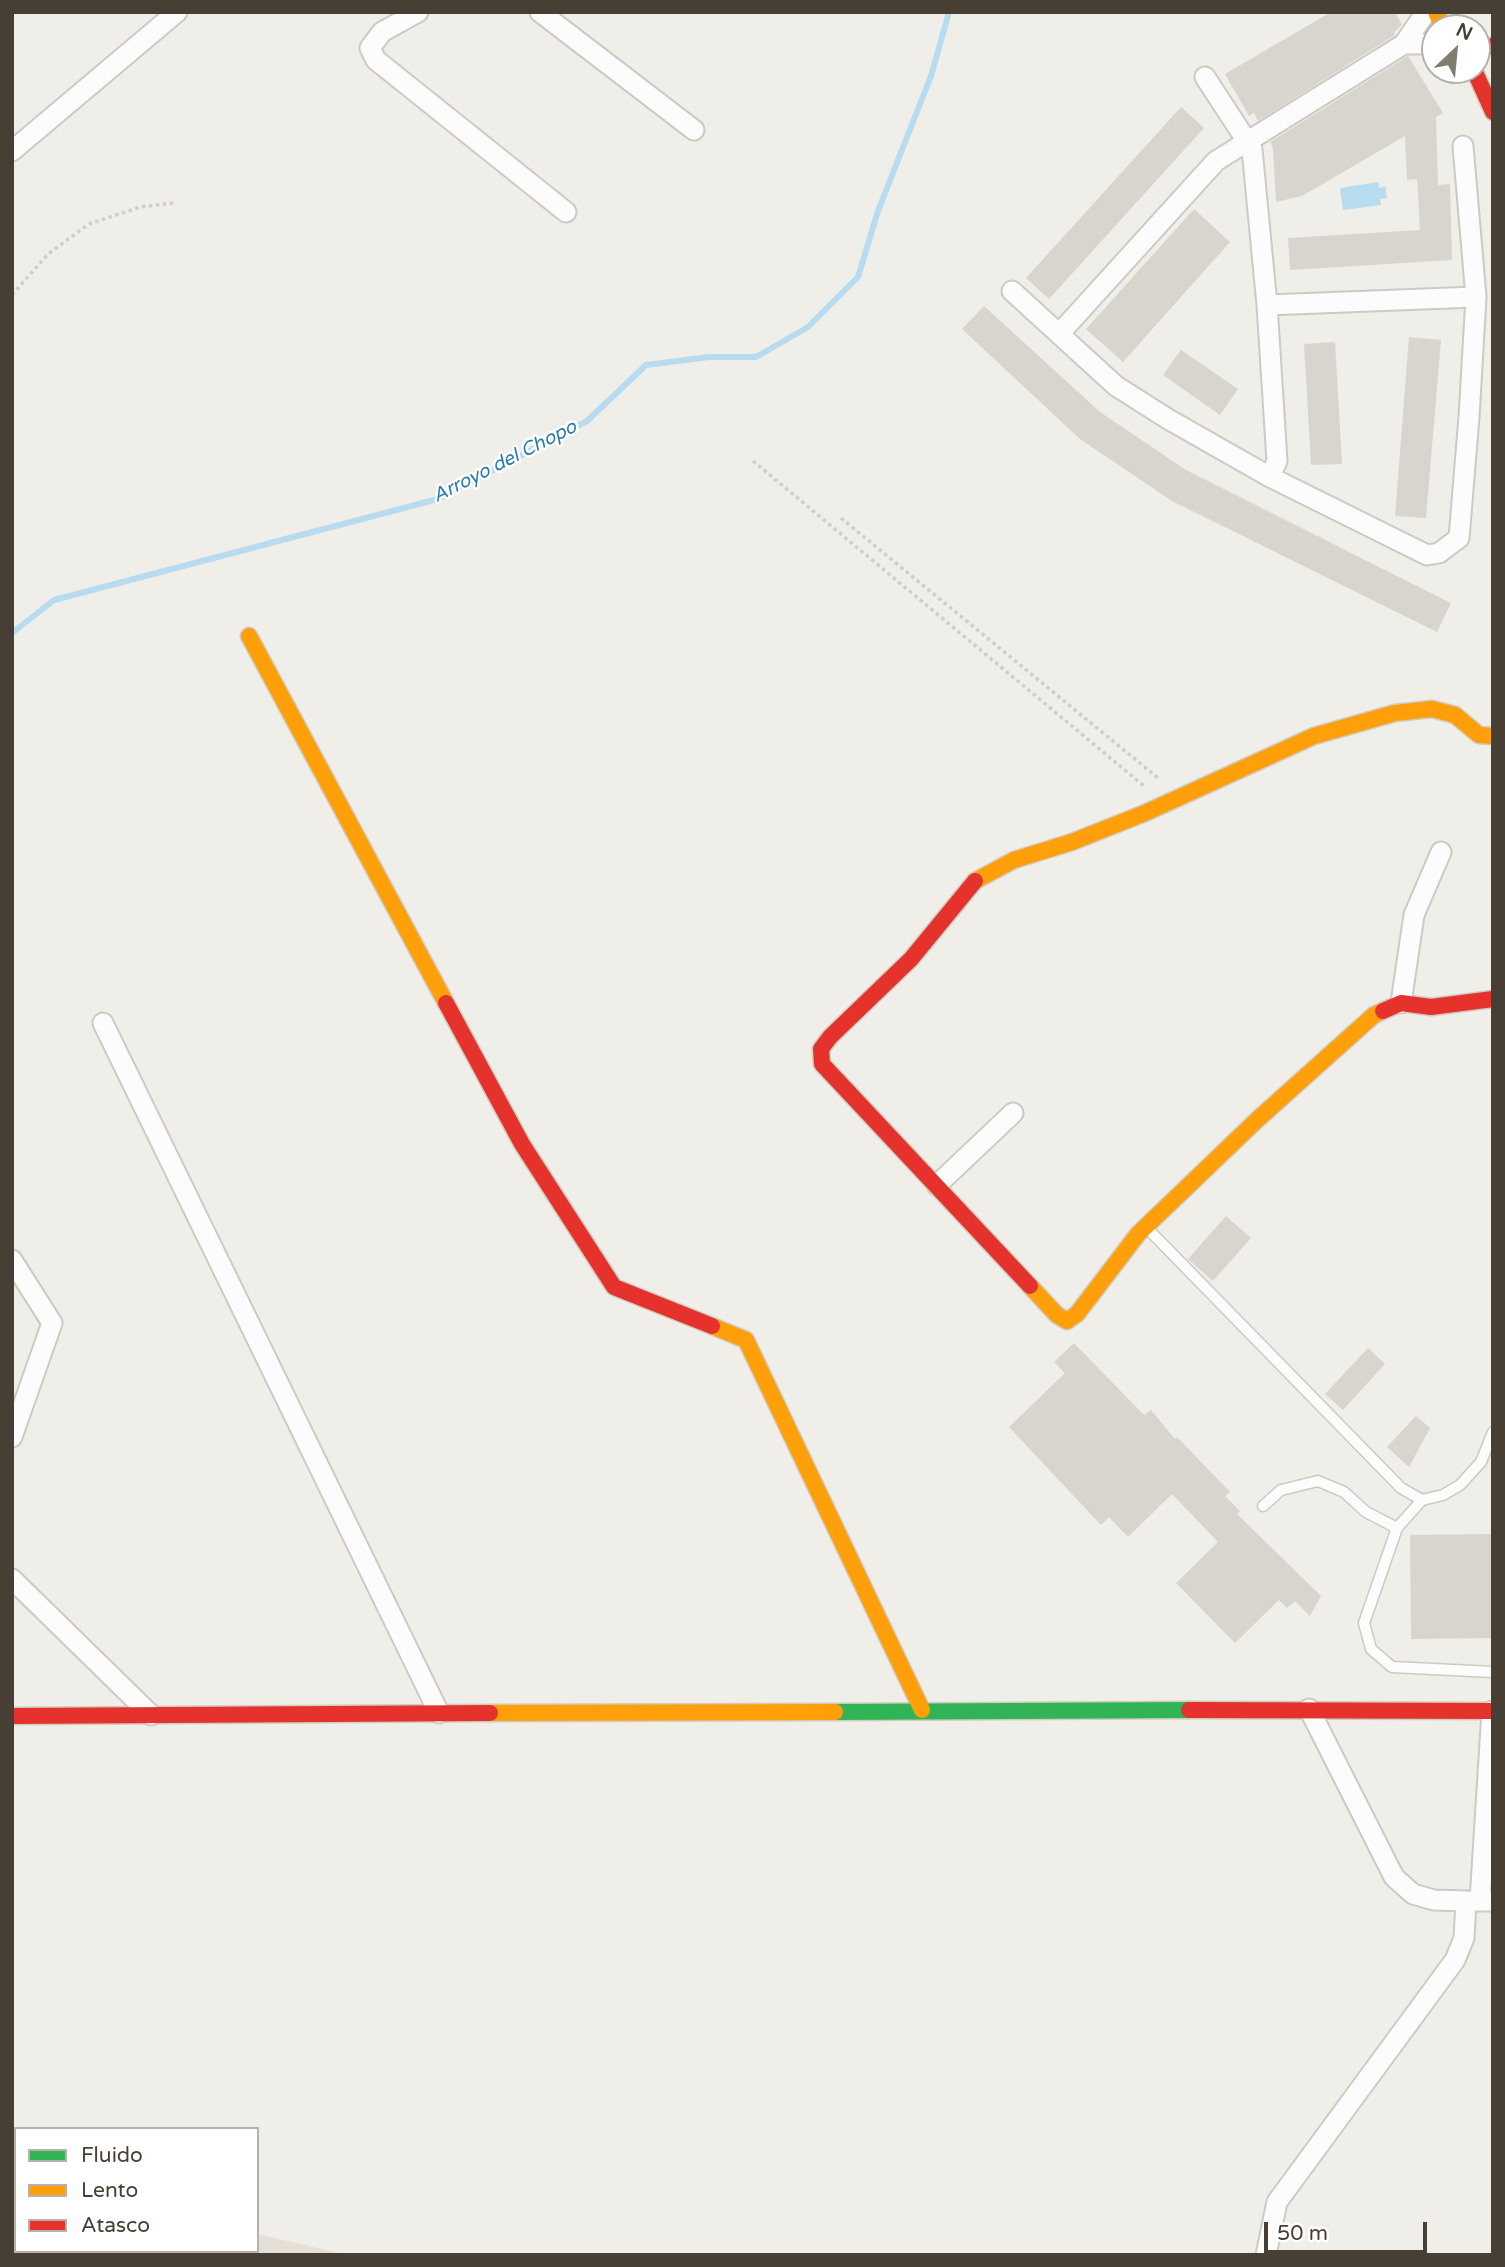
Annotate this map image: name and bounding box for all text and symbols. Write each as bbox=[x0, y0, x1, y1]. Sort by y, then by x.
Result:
north arrow bbox=[1421, 14, 1491, 84]
text: N bbox=[1453, 19, 1476, 45]
water label: Arroyo del Chopo bbox=[429, 416, 581, 508]
legend bbox=[14, 2127, 259, 2253]
text: Fluido bbox=[81, 2143, 143, 2168]
text: Lento bbox=[81, 2178, 138, 2203]
scale bar bbox=[1267, 2208, 1430, 2252]
text: Atasco bbox=[81, 2213, 150, 2238]
text: 50 m bbox=[1277, 2221, 1328, 2246]

